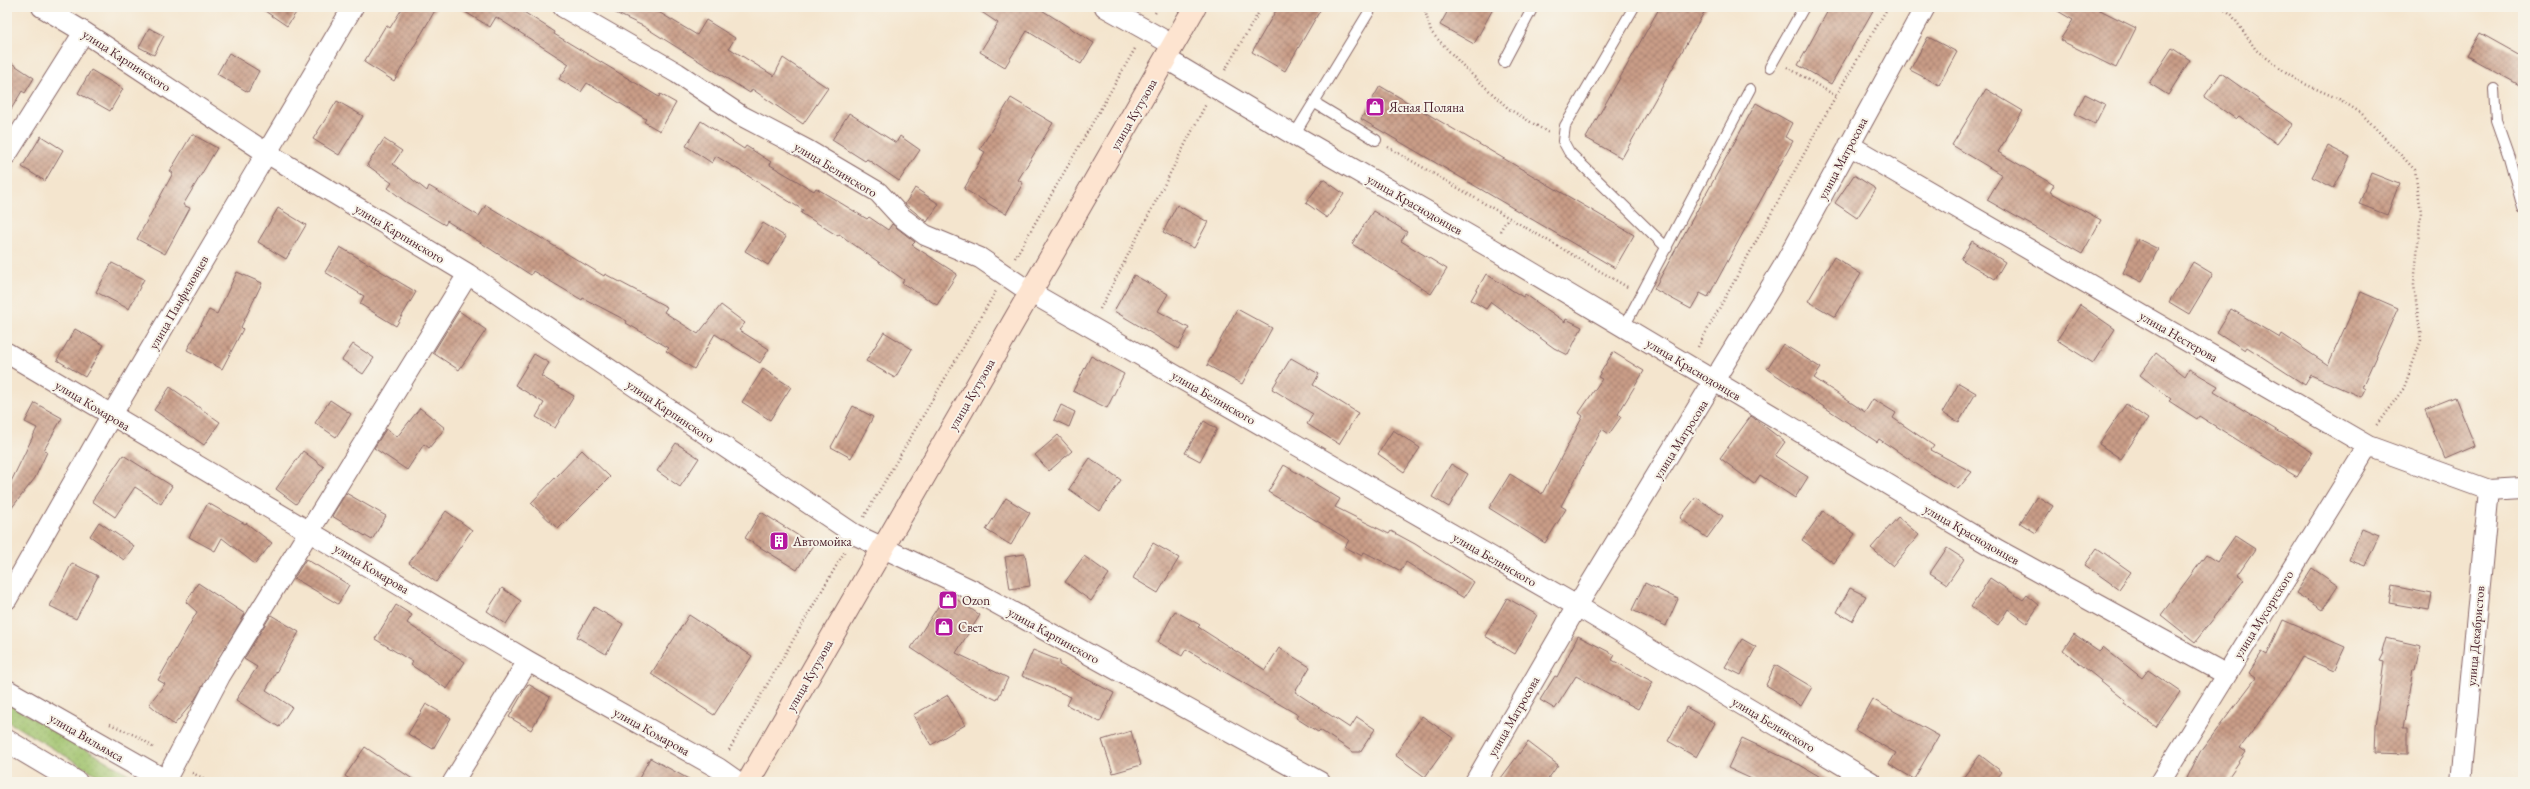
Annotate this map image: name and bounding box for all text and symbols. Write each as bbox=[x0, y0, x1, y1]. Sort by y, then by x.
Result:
street label: улица Карпинского bbox=[79, 25, 174, 95]
street label: улица Кутузова bbox=[1106, 75, 1161, 153]
shop icon: Ясная Поляна bbox=[1364, 96, 1386, 118]
place label: Ясная Поляна bbox=[1388, 99, 1465, 116]
street label: улица Матросова bbox=[1814, 114, 1872, 202]
street label: улица Белинского bbox=[791, 138, 880, 201]
street label: улица Краснодонцев bbox=[1364, 170, 1466, 239]
street label: улица Карпинского bbox=[352, 200, 448, 267]
street label: улица Панфиловцев bbox=[145, 252, 212, 352]
street label: улица Нестерова bbox=[2136, 307, 2222, 366]
street label: улица Краснодонцев bbox=[1643, 334, 1745, 405]
street label: улица Кутузова bbox=[944, 355, 999, 433]
street label: улица Белинского bbox=[1169, 367, 1259, 428]
street label: улица Комарова bbox=[52, 376, 134, 435]
street label: улица Карпинского bbox=[624, 376, 718, 447]
street label: улица Матросова bbox=[1649, 396, 1712, 482]
street label: улица Краснодонцев bbox=[1921, 500, 2023, 569]
street label: улица Белинского bbox=[1450, 529, 1540, 590]
building icon: Автомойка bbox=[768, 530, 790, 552]
place label: Автомойка bbox=[792, 533, 853, 550]
street label: улица Комарова bbox=[331, 539, 413, 598]
street label: улица Мусоргского bbox=[2229, 567, 2297, 662]
street label: улица Декабристов bbox=[2463, 585, 2488, 687]
shop icon: Ozon bbox=[937, 589, 959, 611]
place label: Ozon bbox=[962, 592, 990, 609]
street label: улица Карпинского bbox=[1005, 603, 1103, 668]
shop icon: Свет bbox=[933, 616, 955, 638]
place label: Свет bbox=[958, 619, 984, 636]
street label: улица Кутузова bbox=[782, 636, 837, 714]
street label: улица Матросова bbox=[1484, 672, 1544, 760]
street label: улица Белинского bbox=[1729, 693, 1818, 756]
street label: улица Комарова bbox=[611, 703, 694, 760]
street label: улица Вильямса bbox=[46, 709, 128, 766]

